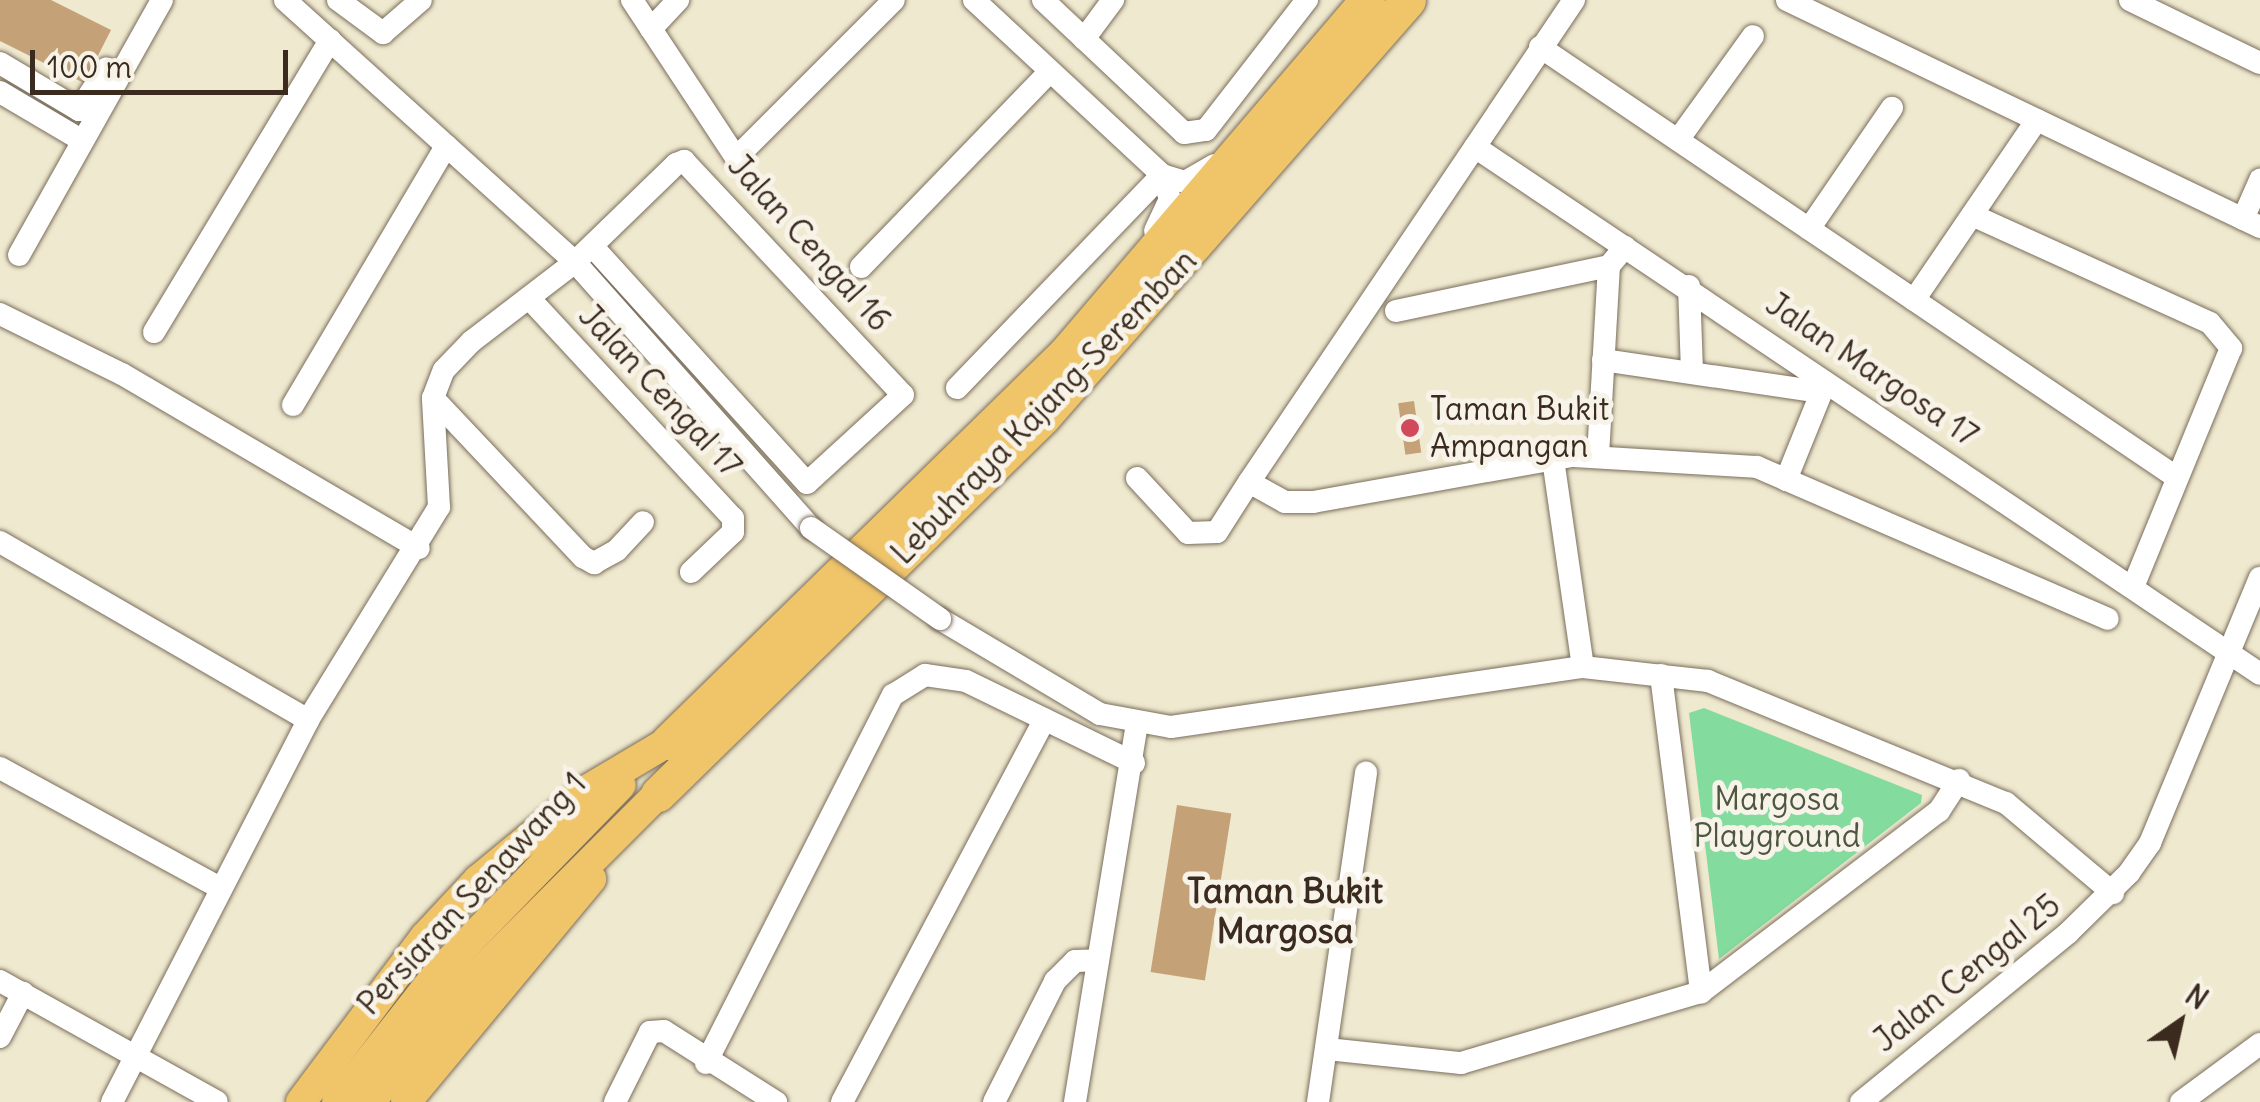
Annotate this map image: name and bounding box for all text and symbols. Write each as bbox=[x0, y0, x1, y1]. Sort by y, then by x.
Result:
scale bar bbox=[35, 30, 292, 92]
text: 100 m bbox=[47, 48, 132, 86]
street label: Jalan Cengal 16 bbox=[720, 147, 898, 339]
street label: Lebuhraya Kajang-Seremban bbox=[883, 242, 1205, 572]
street label: Jalan Margosa 17 bbox=[1759, 285, 1985, 455]
street label: Jalan Cengal 17 bbox=[570, 297, 750, 485]
place label: Taman Bukit Ampangan bbox=[1430, 391, 1609, 466]
marker: Taman Bukit Ampangan bbox=[1399, 417, 1421, 439]
street label: Persiaran Senawang 1 bbox=[350, 765, 594, 1023]
park label: Margosa Playground bbox=[1693, 781, 1861, 856]
district label: Taman Bukit Margosa bbox=[1187, 869, 1383, 951]
street label: Jalan Cengal 25 bbox=[1866, 886, 2068, 1060]
north arrow bbox=[2130, 972, 2230, 1072]
text: N bbox=[2179, 977, 2215, 1017]

